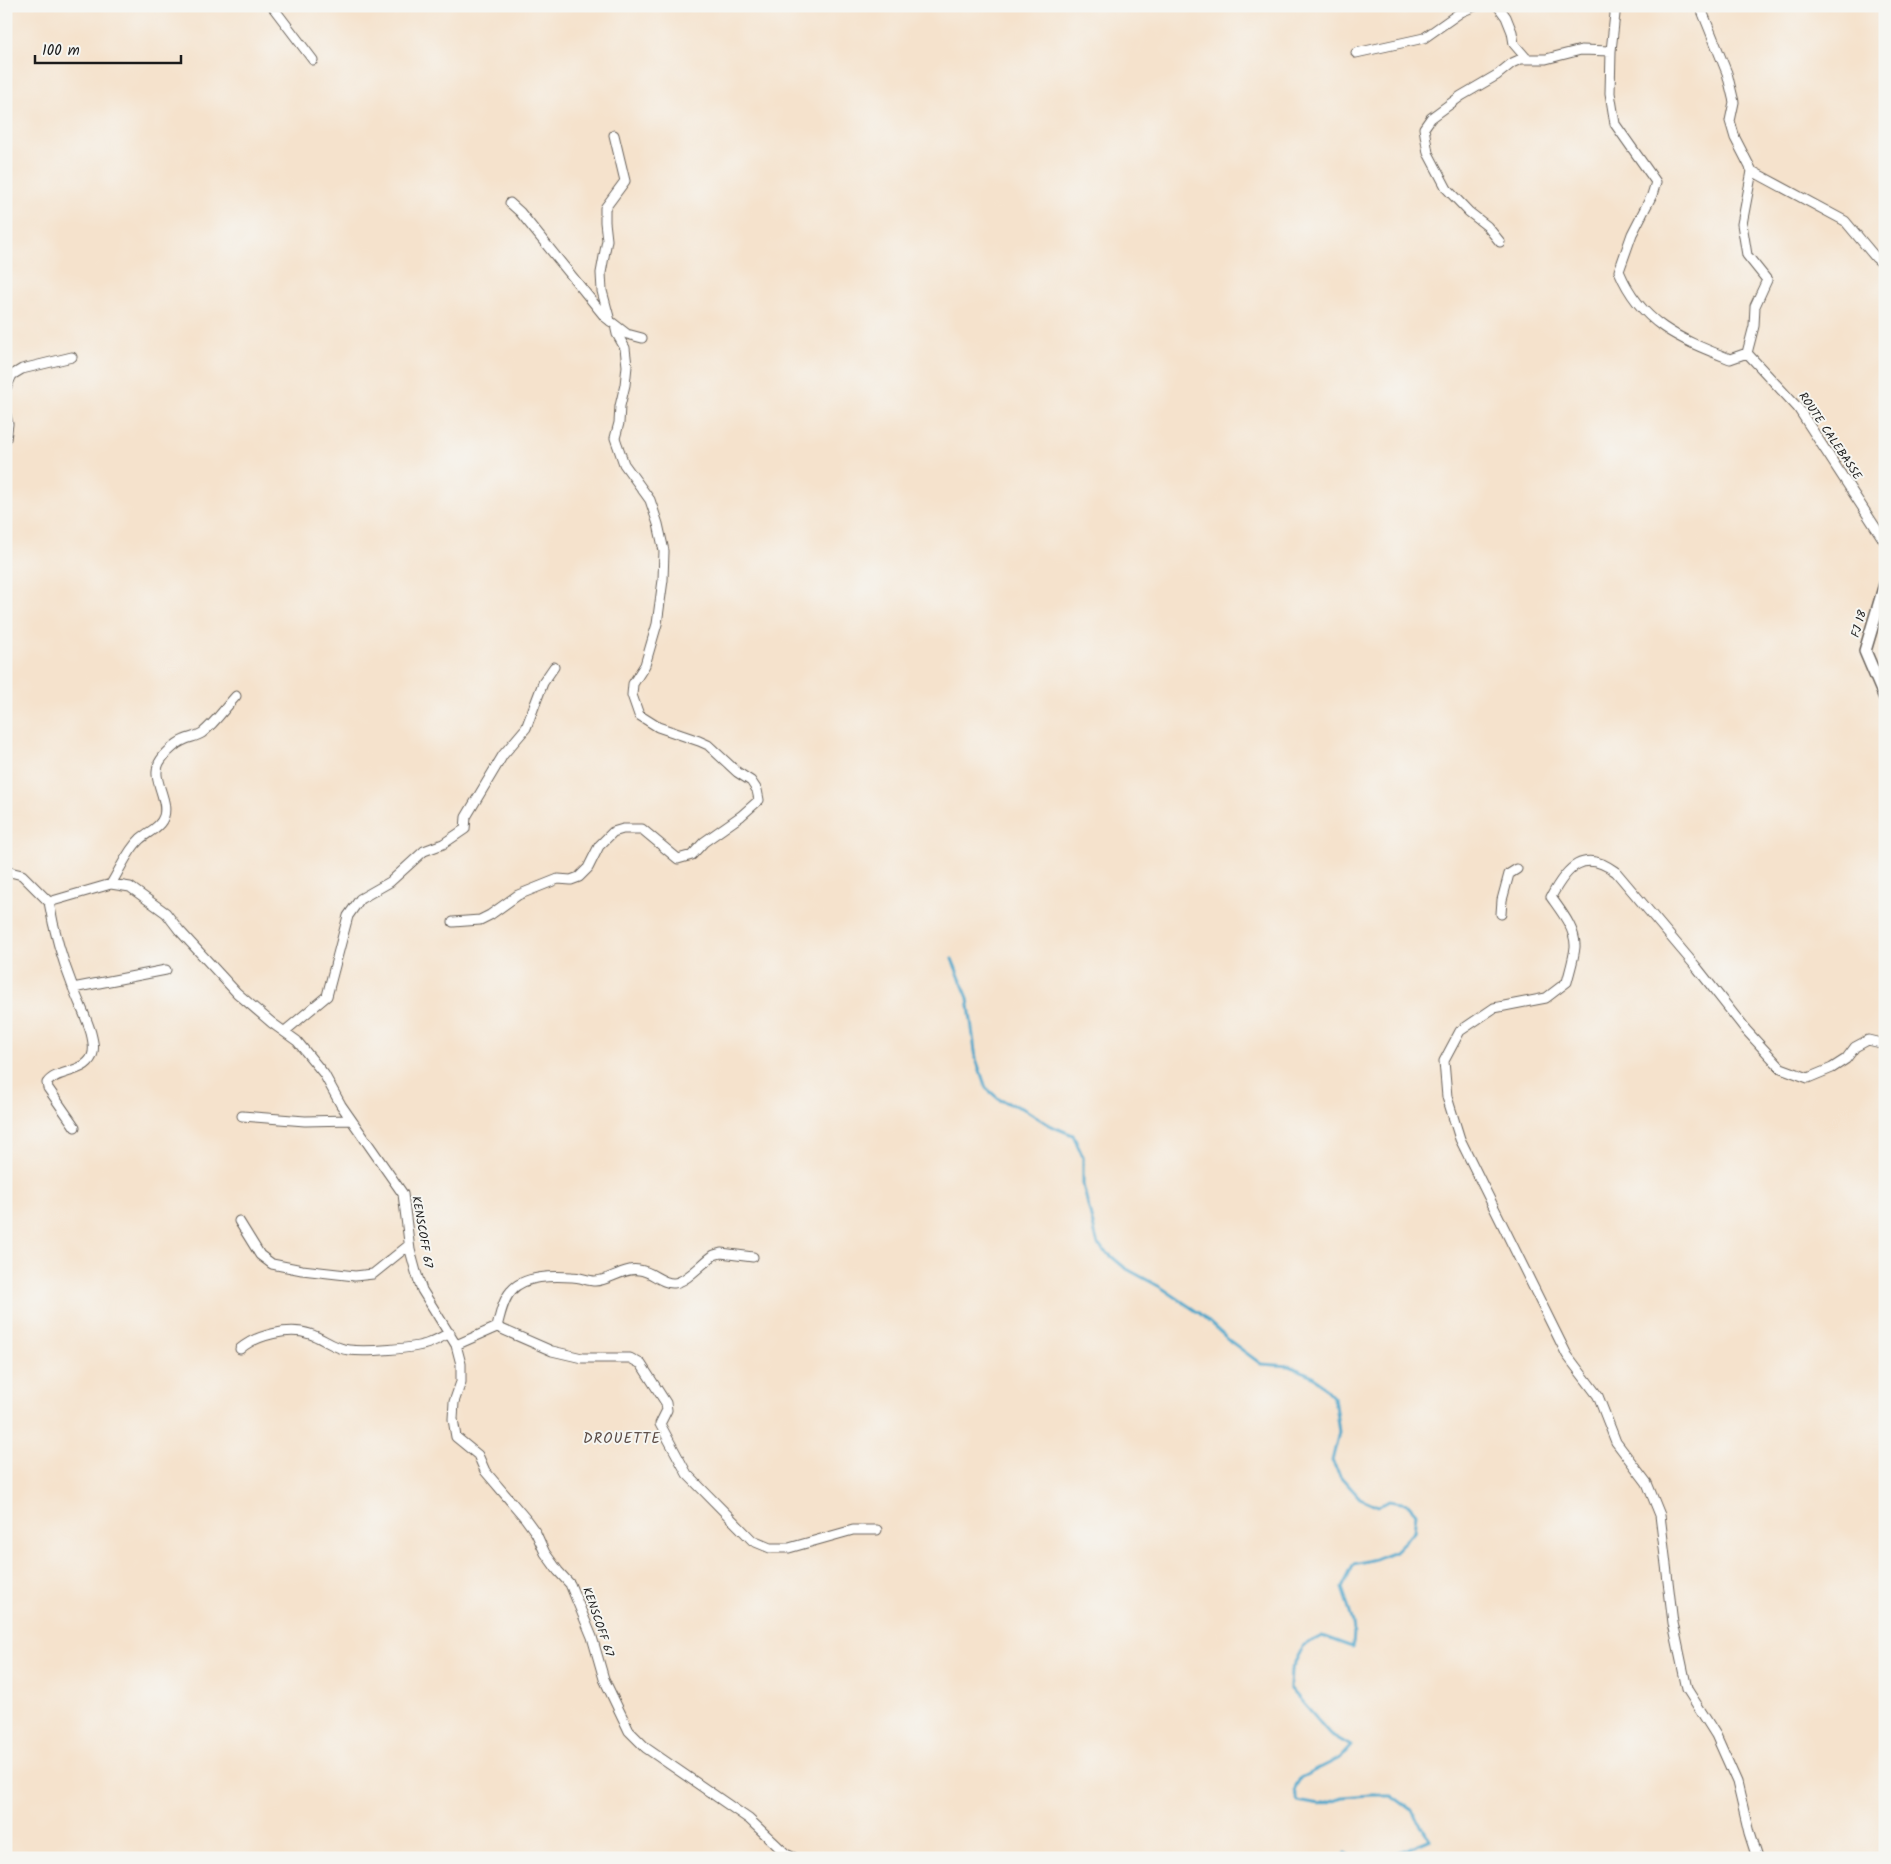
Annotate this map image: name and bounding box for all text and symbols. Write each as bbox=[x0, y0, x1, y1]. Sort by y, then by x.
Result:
scale bar bbox=[35, 32, 181, 64]
text: 100 m bbox=[42, 39, 80, 63]
street label: ROUTE CALEBASSE bbox=[1793, 388, 1867, 485]
street label: FJ 18 bbox=[1846, 607, 1872, 640]
street label: KENSCOFF 67 bbox=[406, 1195, 438, 1270]
district label: DROUETTE bbox=[583, 1427, 661, 1451]
street label: KENSCOFF 67 bbox=[577, 1585, 619, 1660]

